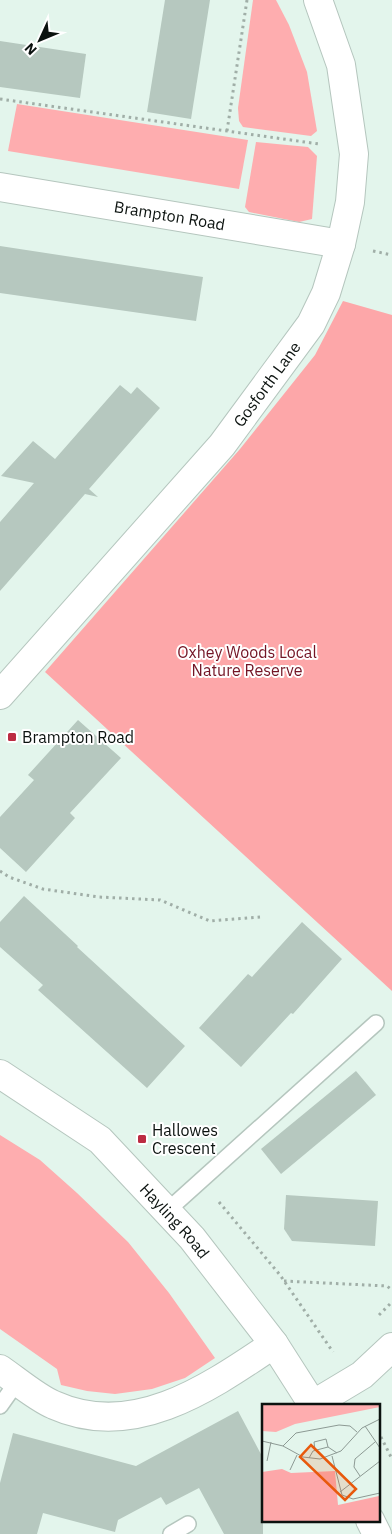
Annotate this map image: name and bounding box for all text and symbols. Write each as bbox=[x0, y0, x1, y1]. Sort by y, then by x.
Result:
north arrow bbox=[15, 15, 65, 65]
text: N bbox=[21, 39, 41, 59]
street label: Brampton Road bbox=[113, 196, 227, 234]
street label: Gosforth Lane bbox=[229, 337, 305, 431]
park label: Oxhey Woods Local Nature Reserve bbox=[177, 642, 317, 680]
place label: Brampton Road bbox=[22, 727, 134, 747]
marker: Brampton Road bbox=[6, 731, 18, 743]
place label: Hallowes Crescent bbox=[152, 1120, 218, 1158]
marker: Hallowes Crescent bbox=[136, 1133, 148, 1145]
street label: Hayling Road bbox=[136, 1179, 214, 1262]
inset map bbox=[262, 1404, 380, 1522]

